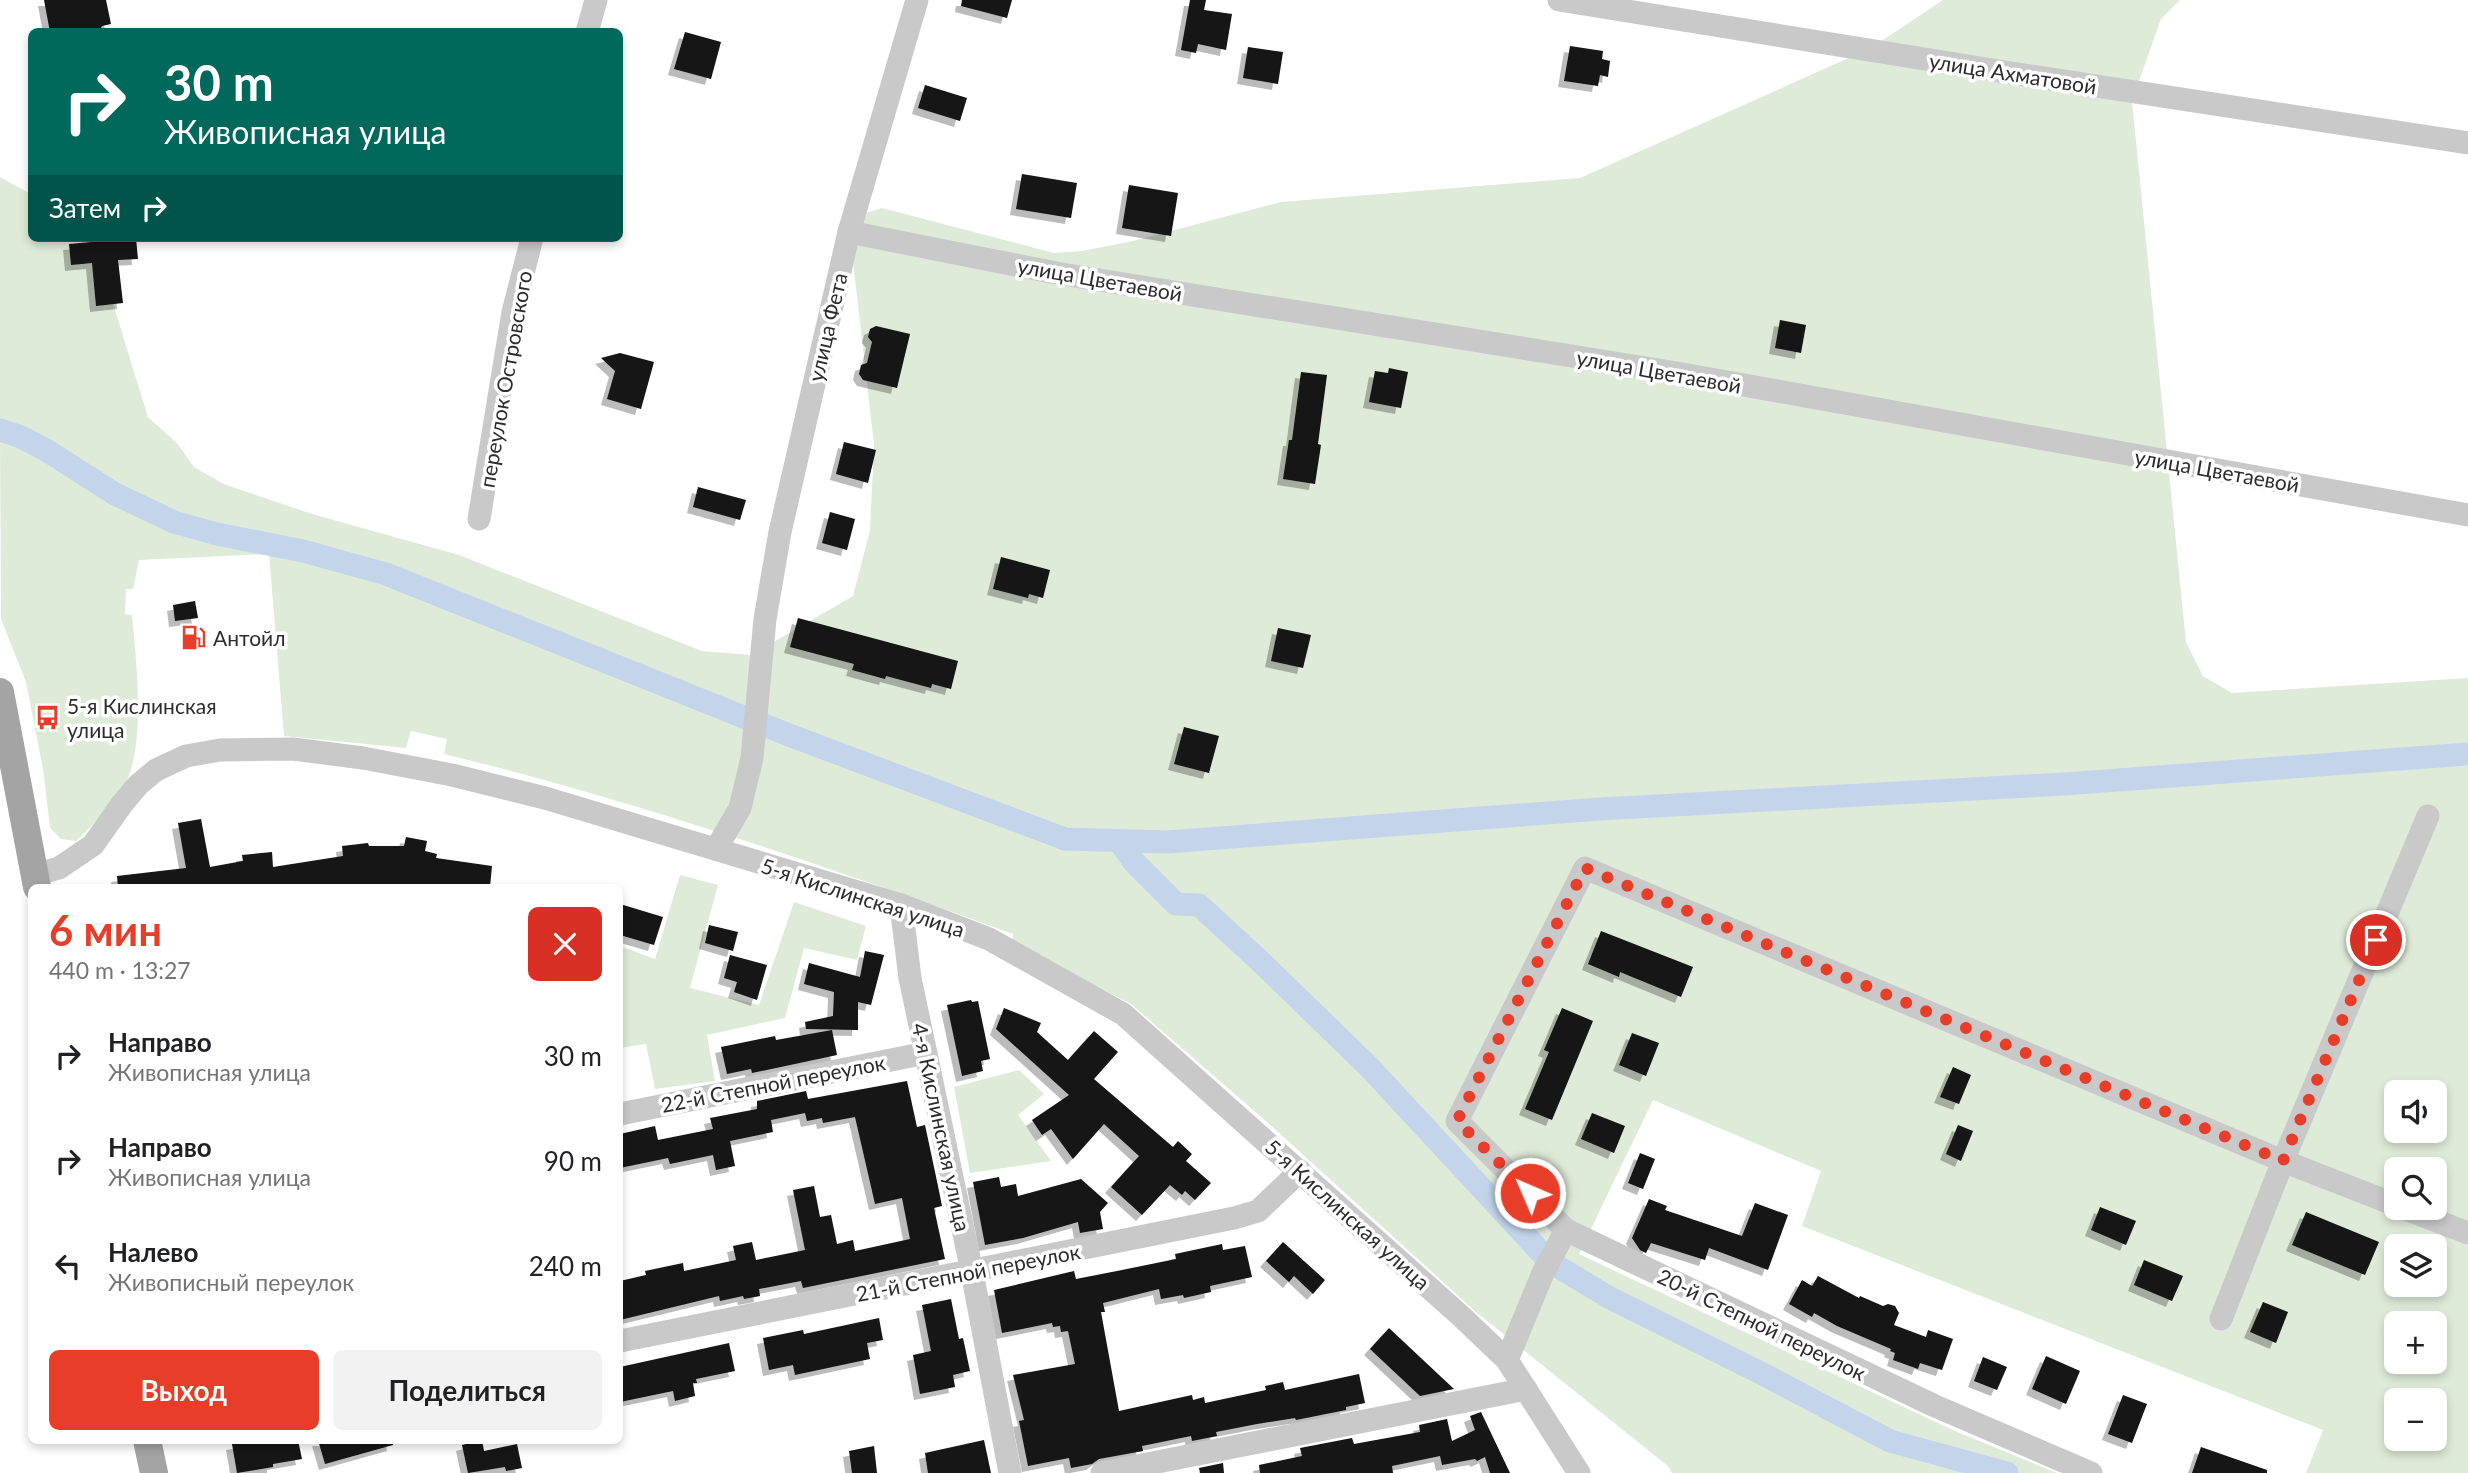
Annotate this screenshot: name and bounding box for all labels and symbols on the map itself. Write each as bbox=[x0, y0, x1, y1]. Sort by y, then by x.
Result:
street label: улица Ахматовой bbox=[1928, 47, 2098, 99]
street label: улица Цветаевой bbox=[1016, 252, 1184, 306]
street label: переулок Островского bbox=[474, 269, 536, 489]
street label: улица Фета bbox=[802, 270, 852, 384]
street label: улица Цветаевой bbox=[1575, 344, 1743, 398]
street label: улица Цветаевой bbox=[2133, 443, 2301, 497]
fuel station icon: Антойл bbox=[179, 623, 207, 651]
place label: Антойл bbox=[213, 625, 285, 650]
place label: 5-я Кислинская улица bbox=[67, 693, 217, 742]
bus stop icon: 5-я Кислинская улица bbox=[33, 703, 61, 731]
street label: 5-я Кислинская улица bbox=[758, 852, 968, 942]
pin bbox=[2346, 910, 2406, 970]
street label: 4-я Кислинская улица bbox=[908, 1021, 976, 1233]
street label: 22-й Степной переулок bbox=[659, 1049, 887, 1117]
street label: 5-я Кислинская улица bbox=[1261, 1134, 1435, 1294]
position arrow bbox=[1493, 1156, 1567, 1230]
street label: 21-й Степной переулок bbox=[854, 1238, 1082, 1306]
street label: 20-й Степной переулок bbox=[1654, 1263, 1870, 1385]

